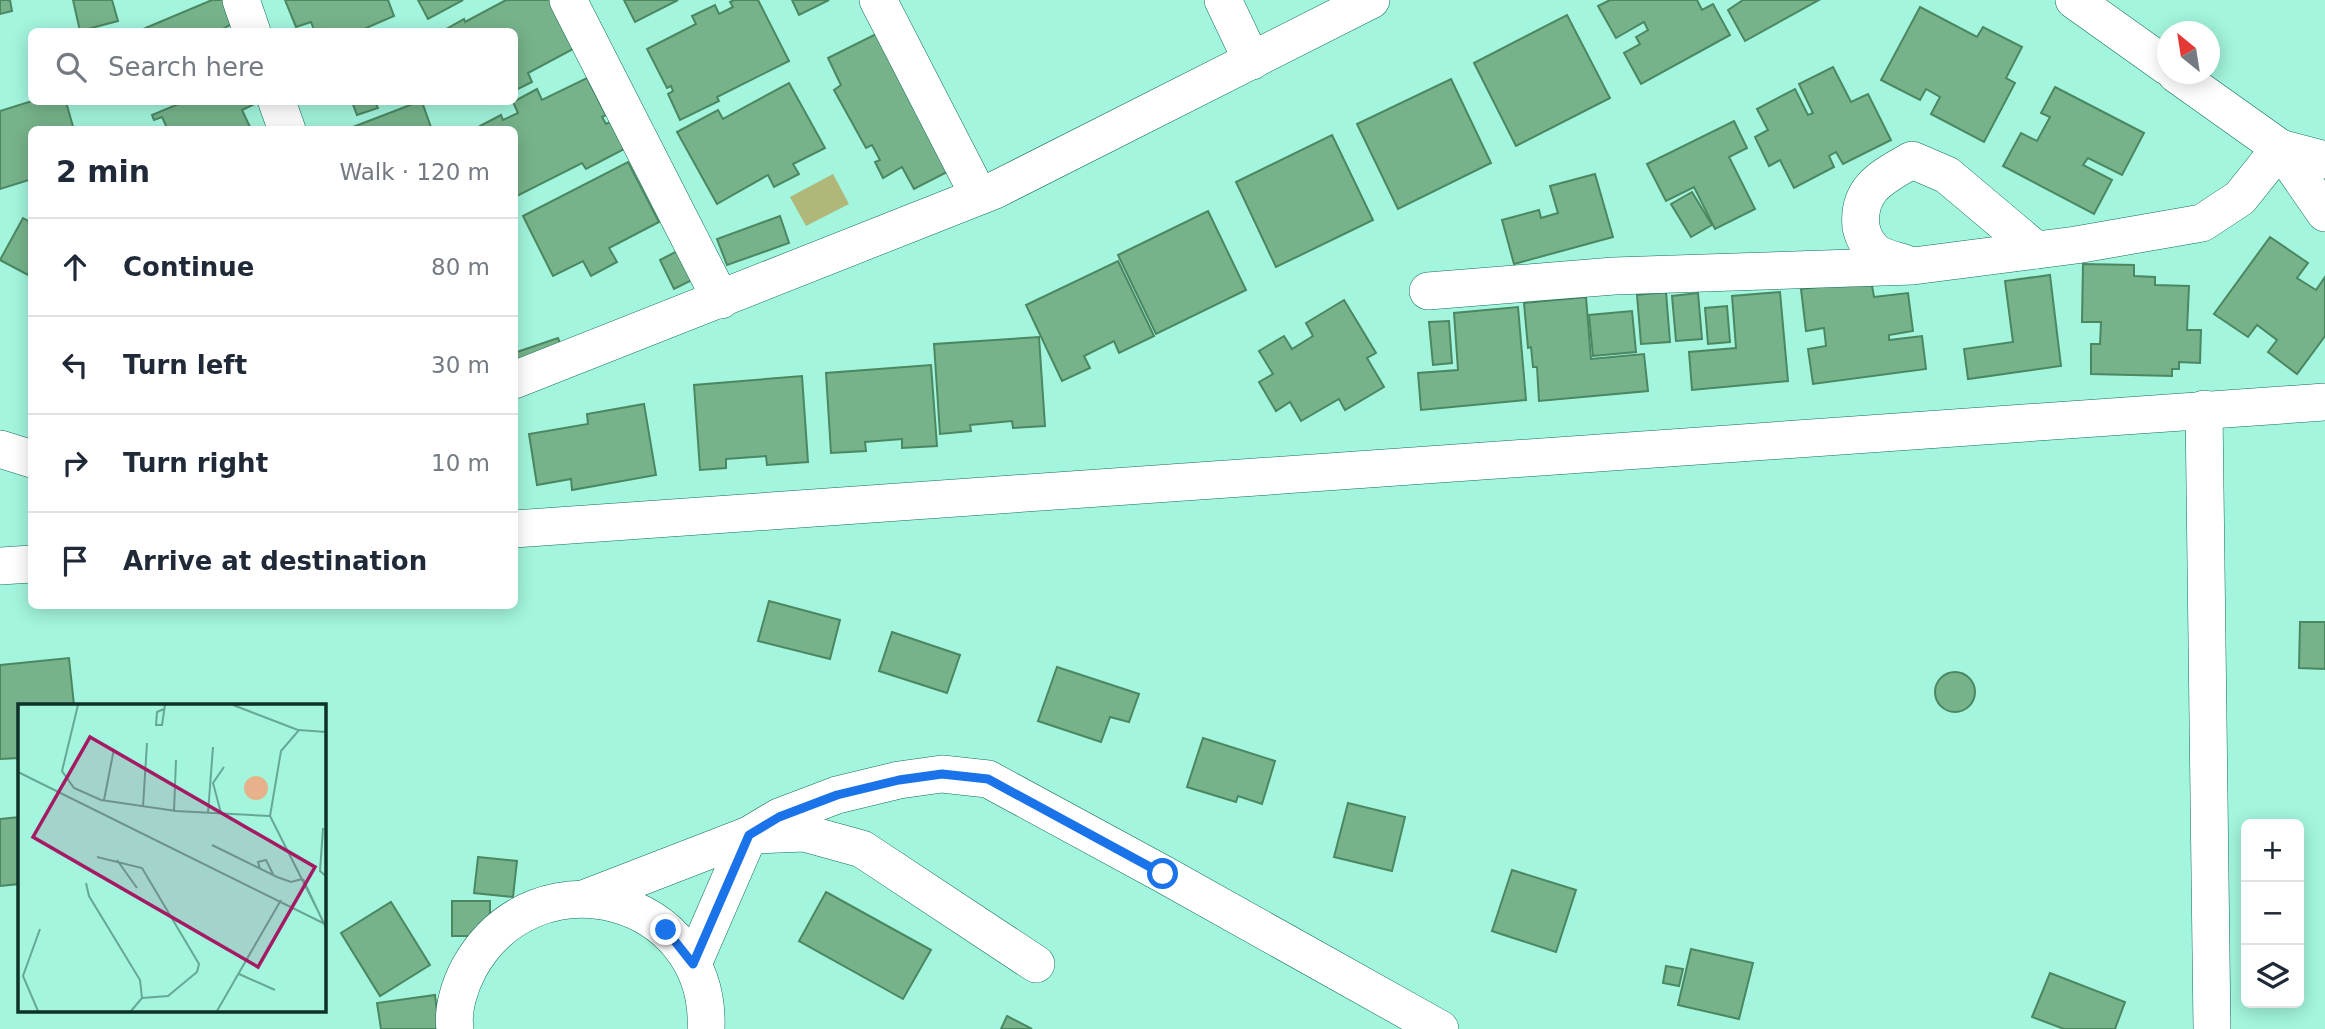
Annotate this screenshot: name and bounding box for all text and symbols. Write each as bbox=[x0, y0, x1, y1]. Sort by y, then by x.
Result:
north arrow bbox=[2157, 21, 2220, 84]
search box bbox=[28, 28, 518, 105]
icon: search bbox=[52, 48, 90, 86]
text: Search here bbox=[108, 52, 264, 82]
text: 2 min bbox=[56, 154, 150, 189]
text: Walk · 120 m bbox=[339, 159, 490, 185]
icon: ahead bbox=[56, 248, 94, 286]
text: Continue bbox=[123, 252, 254, 282]
text: 80 m bbox=[431, 254, 490, 280]
icon: left bbox=[56, 346, 94, 384]
text: Turn left bbox=[123, 350, 247, 380]
text: 30 m bbox=[431, 352, 490, 378]
icon: right bbox=[56, 444, 94, 482]
text: Turn right bbox=[123, 448, 268, 478]
text: 10 m bbox=[431, 450, 490, 476]
icon: arrive bbox=[56, 542, 94, 580]
text: Arrive at destination bbox=[123, 546, 427, 576]
inset map bbox=[18, 704, 326, 1012]
map controls bbox=[2241, 819, 2304, 1008]
button: + bbox=[2241, 819, 2304, 882]
route start bbox=[1147, 858, 1178, 889]
button: − bbox=[2241, 882, 2304, 945]
route end bbox=[650, 914, 681, 945]
button: layers bbox=[2241, 945, 2304, 1008]

